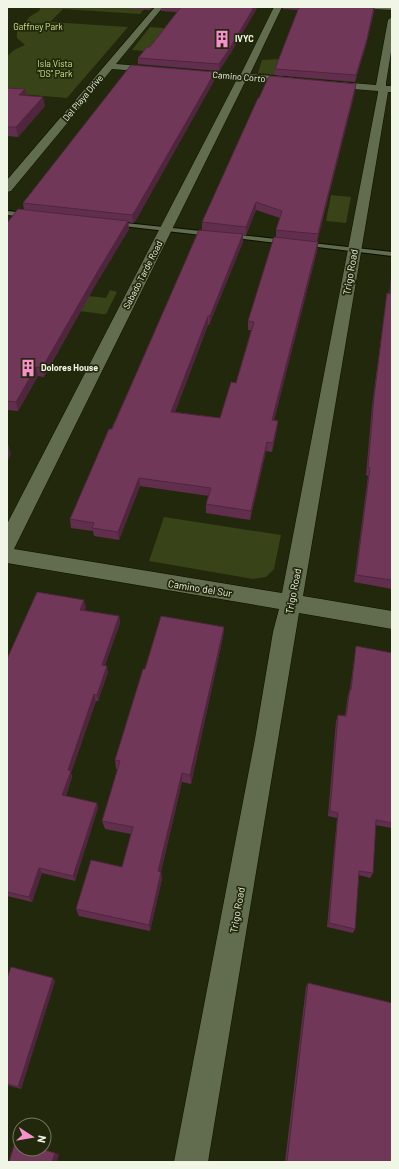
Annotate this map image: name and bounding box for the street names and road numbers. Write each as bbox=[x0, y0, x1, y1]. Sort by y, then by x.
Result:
street label: Camino Corto bbox=[212, 69, 266, 84]
street label: Del Playa Drive bbox=[60, 72, 105, 123]
street label: Sabado Tarde Road bbox=[121, 239, 165, 311]
street label: Trigo Road bbox=[340, 248, 360, 296]
street label: Trigo Road bbox=[283, 567, 303, 615]
street label: Camino del Sur bbox=[167, 577, 233, 599]
street label: Trigo Road bbox=[227, 886, 247, 934]

